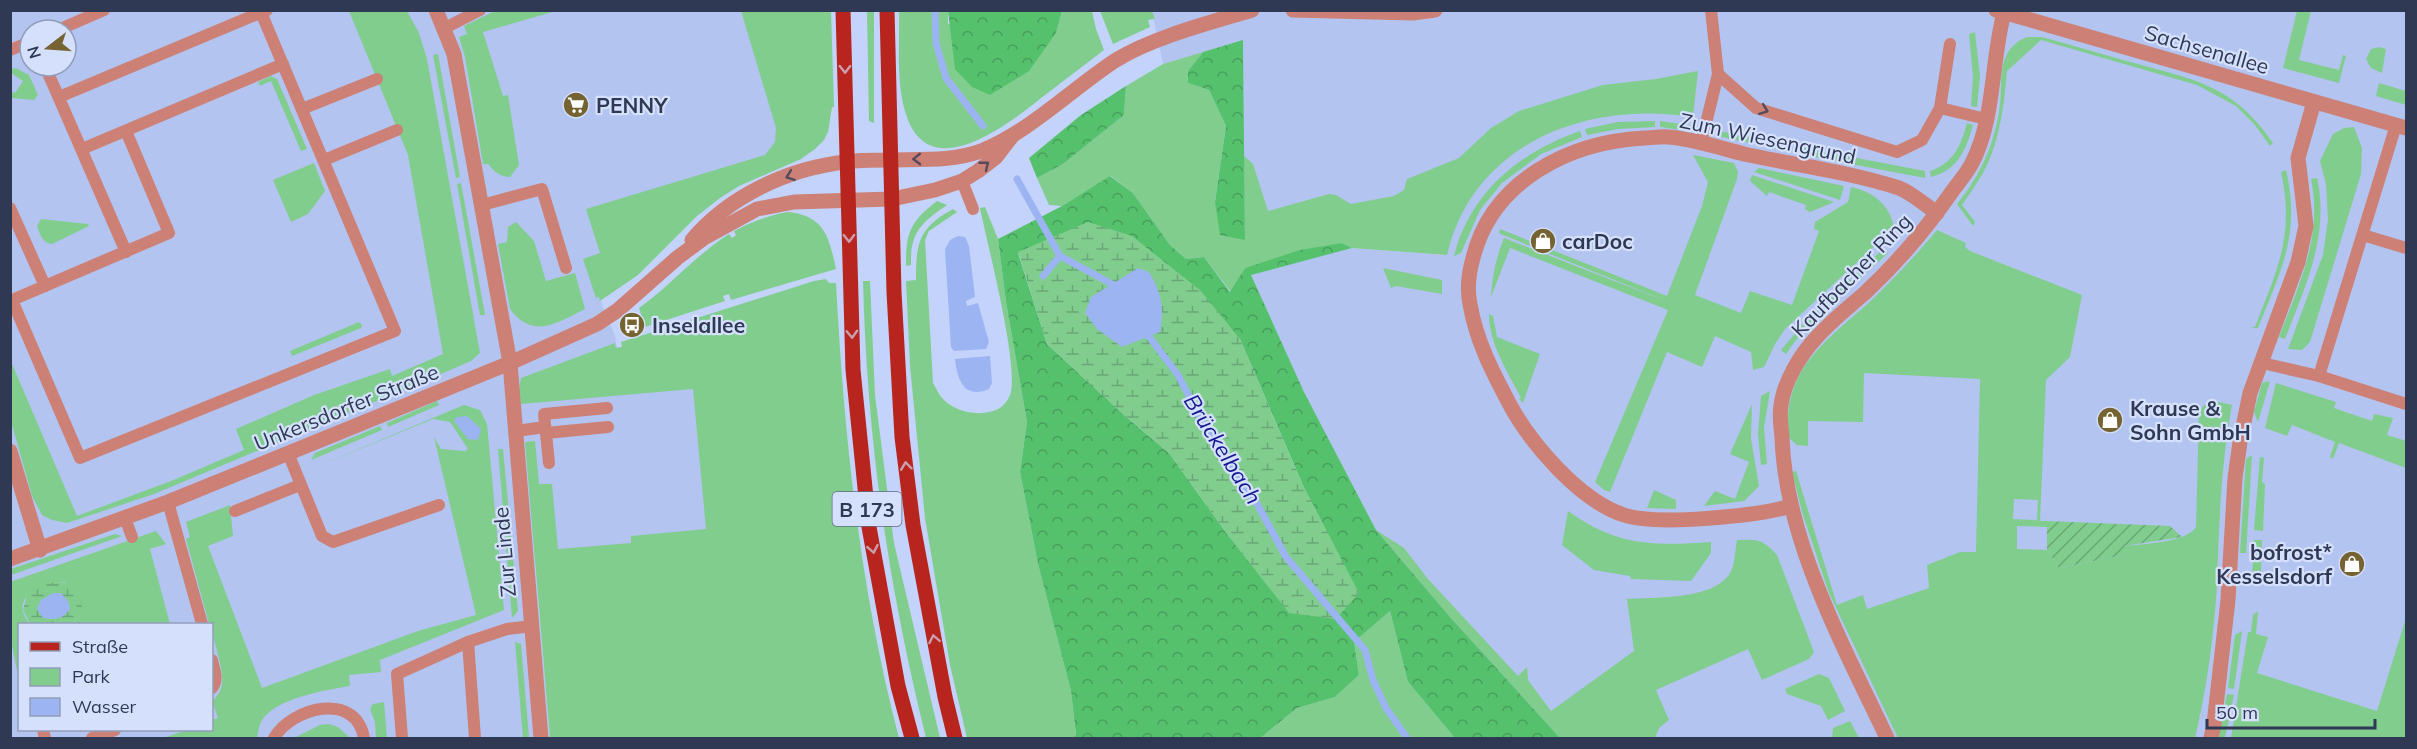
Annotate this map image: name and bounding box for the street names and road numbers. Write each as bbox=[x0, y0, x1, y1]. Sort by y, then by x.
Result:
street label: Sachsenallee bbox=[2142, 19, 2272, 79]
street label: Zum Wiesengrund bbox=[1677, 107, 1859, 169]
street label: Kaufbacher Ring bbox=[1785, 208, 1917, 342]
street label: Unkersdorfer Straße bbox=[250, 358, 442, 456]
road number: B 173 bbox=[832, 492, 902, 526]
street label: Zur Linde bbox=[487, 506, 521, 598]

